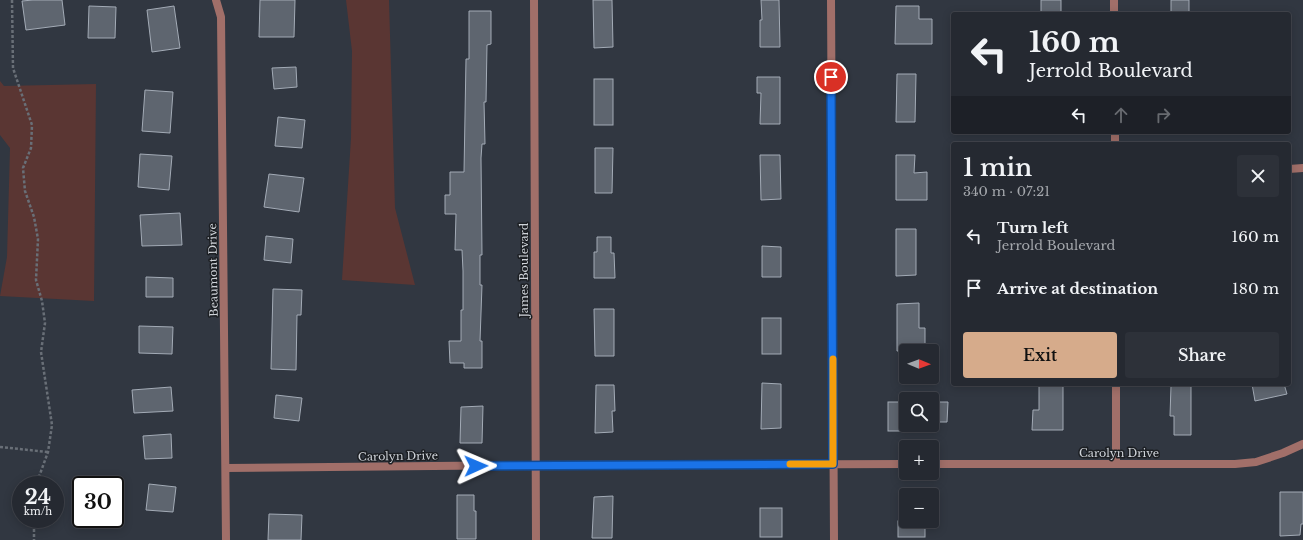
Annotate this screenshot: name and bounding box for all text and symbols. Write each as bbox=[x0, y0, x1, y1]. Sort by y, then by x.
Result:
text: 160 m bbox=[1029, 25, 1120, 60]
icon: left bbox=[963, 28, 1015, 80]
pin bbox=[814, 60, 848, 94]
text: Jerrold Boulevard bbox=[1029, 60, 1193, 82]
icon: arrive bbox=[820, 66, 842, 88]
icon: left bbox=[1068, 104, 1090, 126]
icon: ahead bbox=[1110, 104, 1132, 126]
icon: right bbox=[1152, 104, 1174, 126]
text: 1 min bbox=[963, 153, 1032, 182]
button: close bbox=[1237, 155, 1279, 197]
text: 340 m · 07:21 bbox=[963, 183, 1050, 200]
text: Turn left bbox=[997, 218, 1068, 237]
street label: James Boulevard bbox=[517, 222, 531, 319]
street label: Beaumont Drive bbox=[205, 223, 221, 317]
icon: left bbox=[963, 225, 985, 247]
text: 160 m bbox=[1232, 227, 1279, 246]
text: Jerrold Boulevard bbox=[997, 237, 1115, 254]
icon: arrive bbox=[963, 277, 985, 299]
text: Arrive at destination bbox=[997, 279, 1158, 298]
text: 180 m bbox=[1232, 279, 1279, 298]
button: Exit bbox=[963, 332, 1117, 378]
button: Share bbox=[1125, 332, 1279, 378]
north arrow bbox=[899, 344, 939, 384]
map controls bbox=[899, 344, 939, 528]
button: search bbox=[899, 392, 939, 432]
button: + bbox=[899, 440, 939, 480]
position arrow bbox=[455, 445, 497, 487]
street label: Carolyn Drive bbox=[1079, 446, 1159, 460]
street label: Carolyn Drive bbox=[358, 448, 438, 464]
speed limit sign: 30 bbox=[72, 476, 124, 528]
text: 24 bbox=[25, 485, 51, 509]
button: − bbox=[899, 488, 939, 528]
text: km/h bbox=[24, 505, 52, 518]

